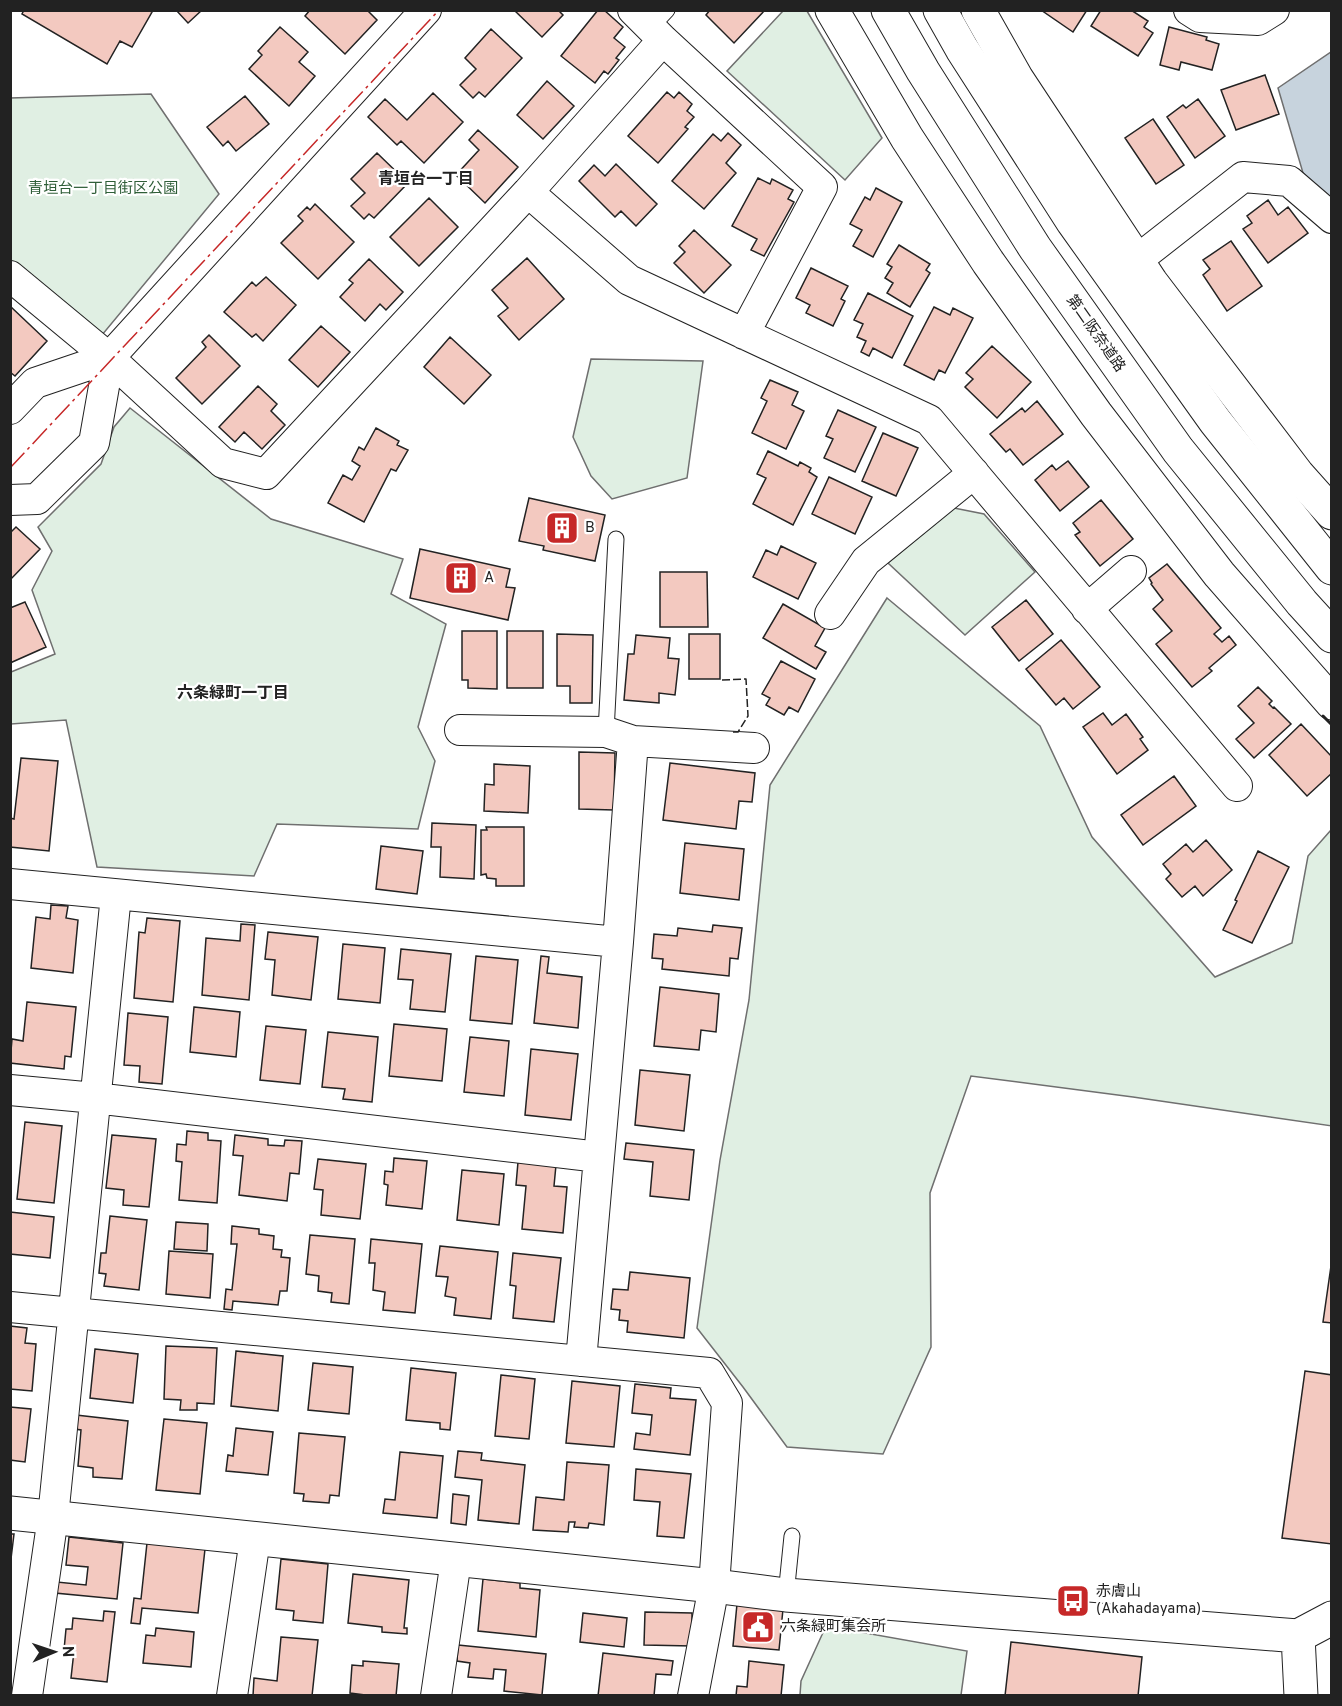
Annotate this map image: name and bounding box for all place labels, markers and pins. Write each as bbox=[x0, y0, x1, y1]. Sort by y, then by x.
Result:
building icon: B bbox=[544, 510, 580, 546]
place label: B bbox=[585, 519, 595, 538]
building icon: A bbox=[443, 560, 479, 596]
place label: A bbox=[484, 569, 494, 588]
bus stop icon: 赤膚山 (Akahadayama) bbox=[1055, 1583, 1091, 1619]
place label: 赤膚山 (Akahadayama) bbox=[1096, 1583, 1201, 1619]
public building icon: 六条緑町集会所 bbox=[740, 1609, 776, 1645]
place label: 六条緑町集会所 bbox=[781, 1618, 886, 1637]

